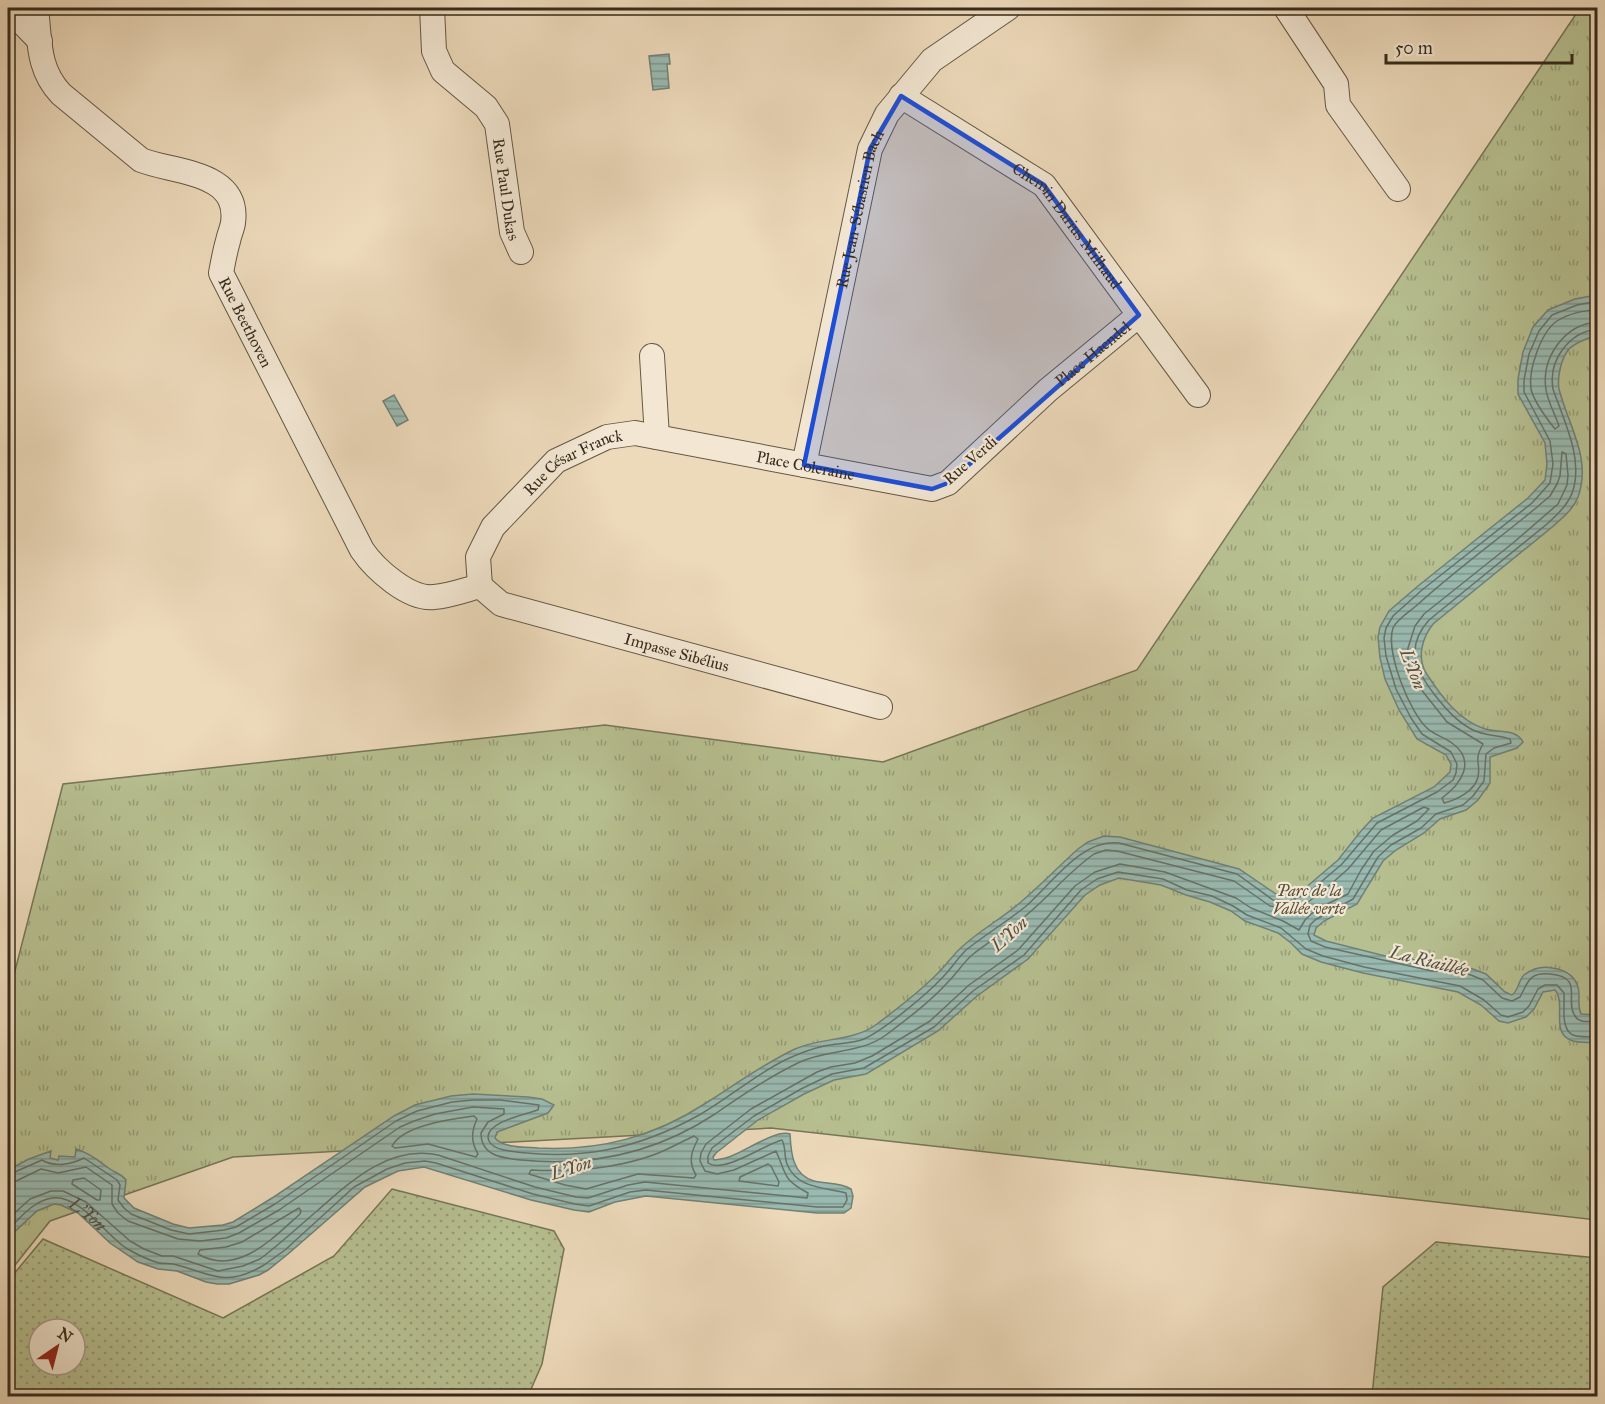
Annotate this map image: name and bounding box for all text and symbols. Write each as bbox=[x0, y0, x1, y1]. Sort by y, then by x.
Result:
scale bar bbox=[1386, 27, 1572, 65]
text: 50 m bbox=[1395, 37, 1433, 59]
street label: Rue Jean-Sébastien Bach bbox=[832, 126, 888, 290]
street label: Rue Paul Dukas bbox=[490, 137, 524, 243]
street label: Chemin Darius Milhaud bbox=[1009, 158, 1126, 292]
street label: Rue Beethoven bbox=[215, 274, 277, 371]
street label: Place Haendel bbox=[1051, 316, 1135, 390]
street label: Rue César Franck bbox=[519, 425, 624, 499]
street label: Rue Verdi bbox=[939, 431, 1001, 488]
street label: Place Coleraine bbox=[755, 447, 857, 484]
street label: Impasse Sibélius bbox=[622, 629, 732, 675]
water label: L'Yon bbox=[1395, 645, 1431, 693]
park label: Parc de la Vallée verte bbox=[1273, 881, 1346, 918]
water label: L'Yon bbox=[985, 911, 1032, 957]
water label: La Riaillée bbox=[1387, 940, 1472, 982]
water label: L'Yon bbox=[547, 1151, 595, 1185]
water label: L'Yon bbox=[64, 1191, 112, 1236]
north arrow bbox=[27, 1317, 87, 1377]
text: N bbox=[54, 1323, 77, 1347]

